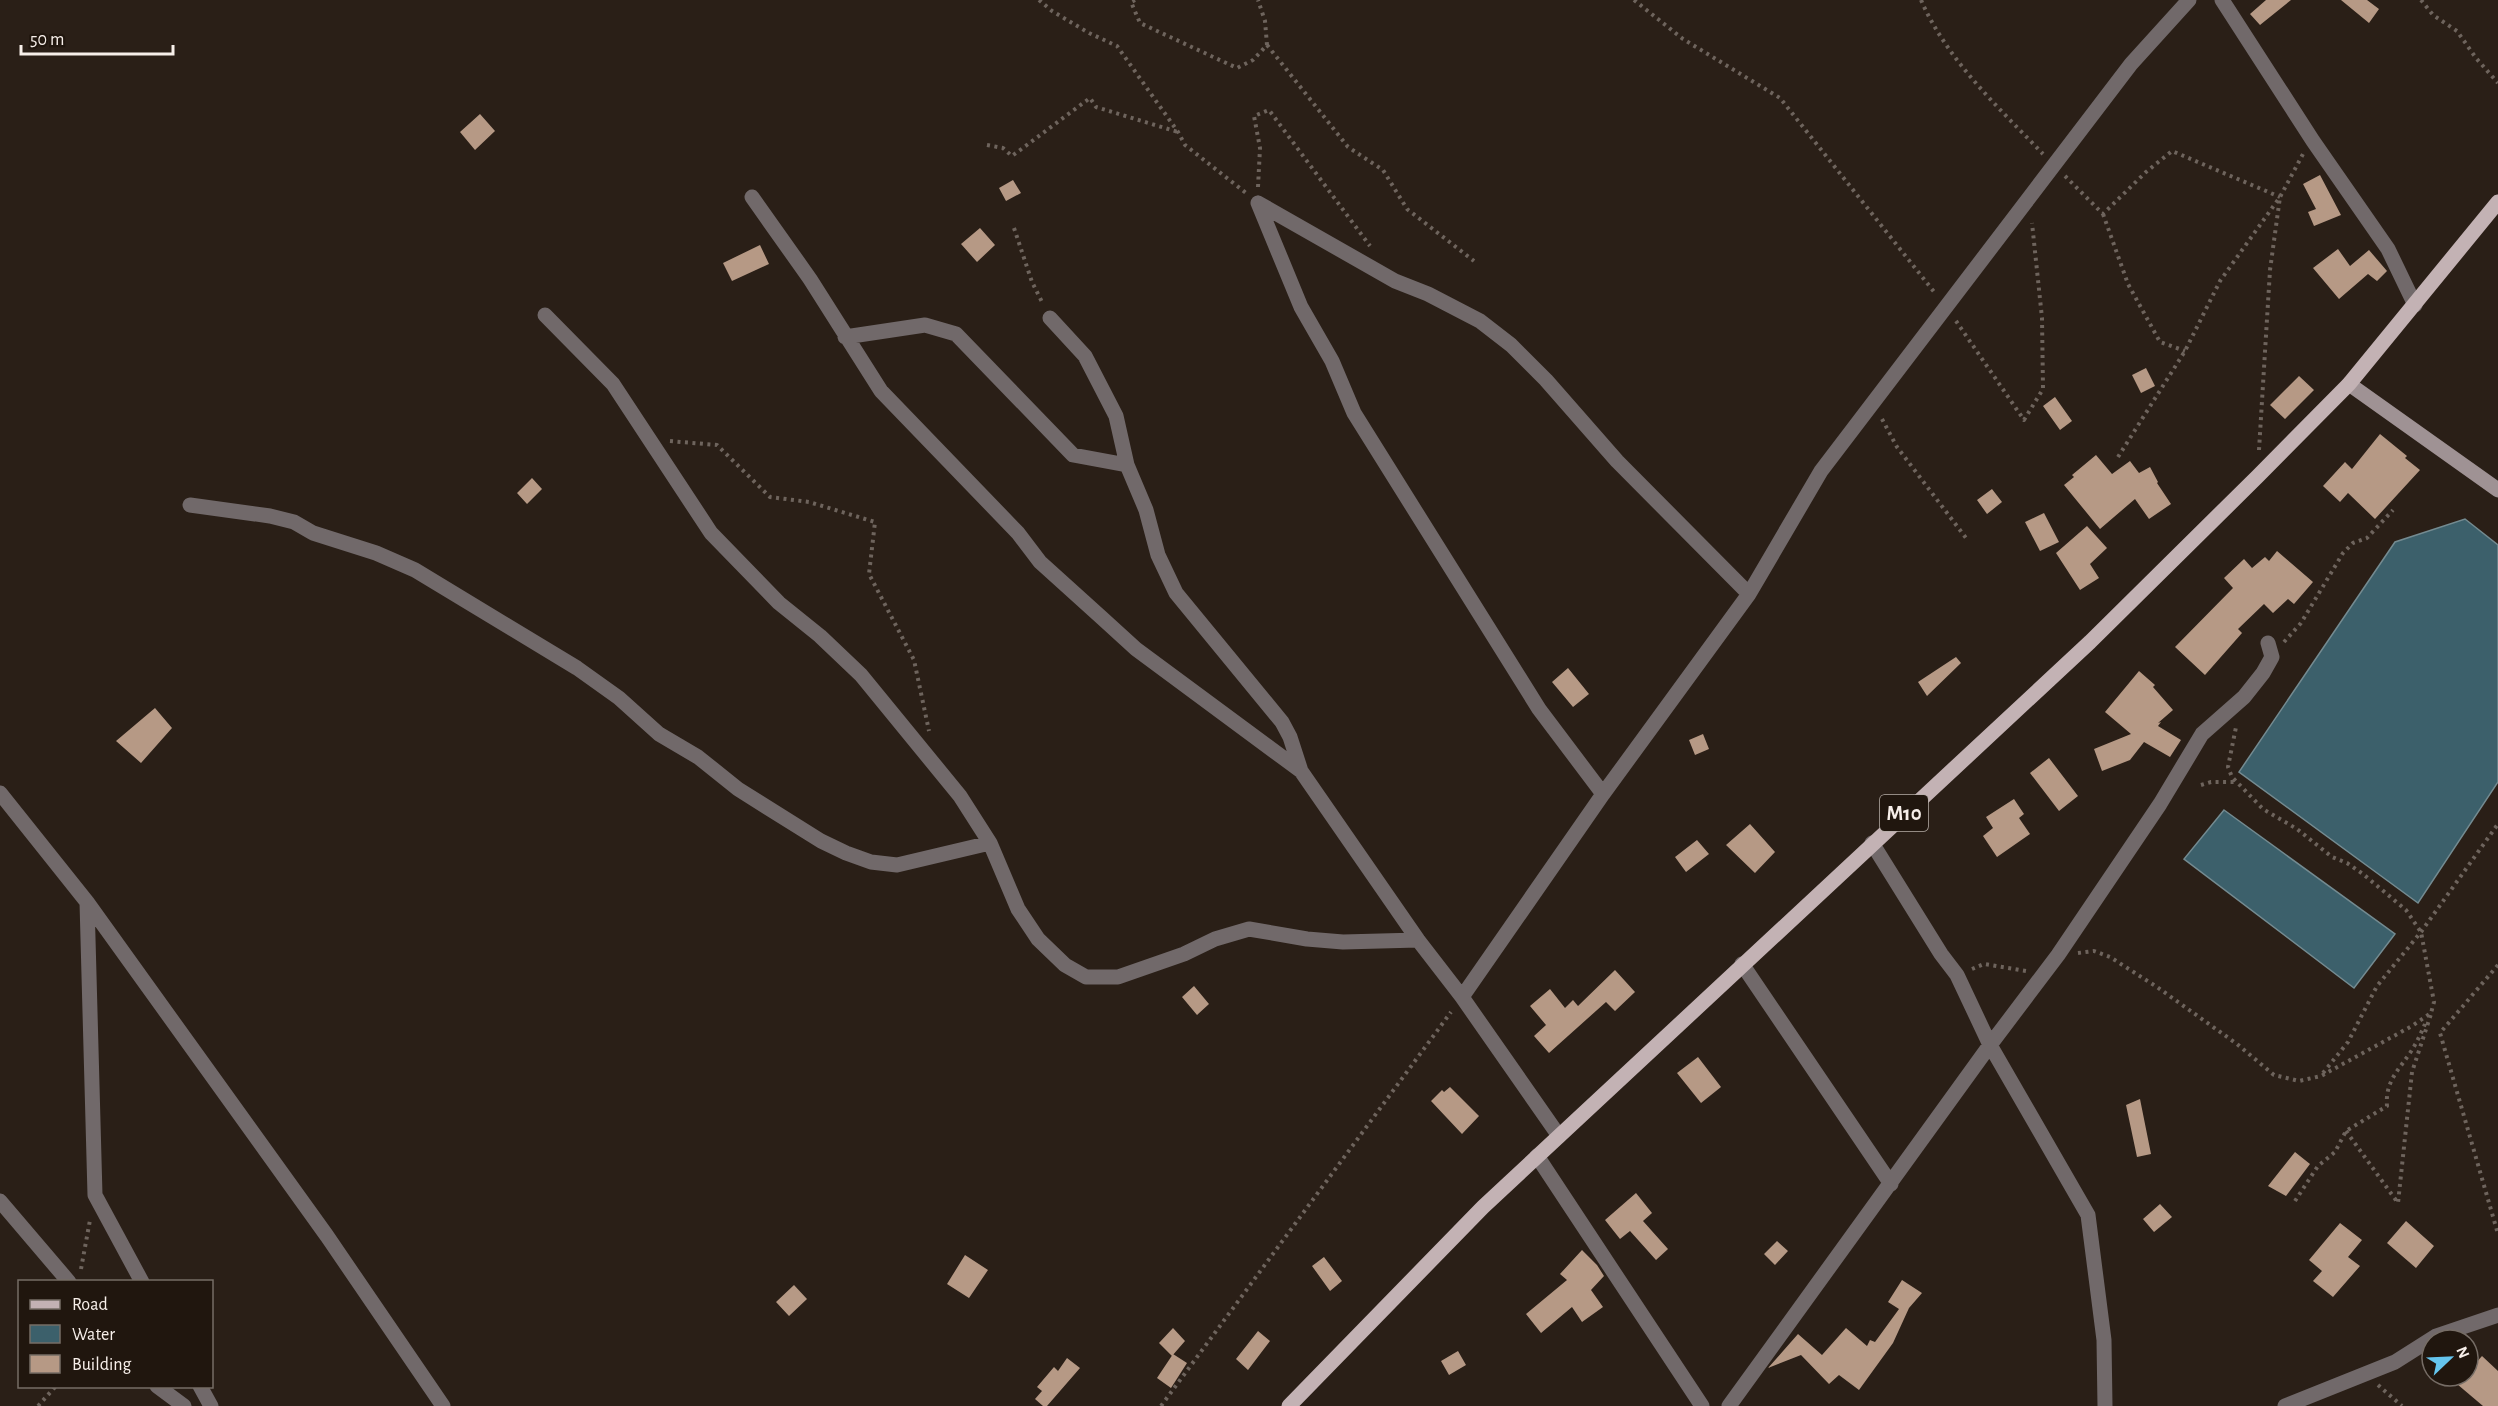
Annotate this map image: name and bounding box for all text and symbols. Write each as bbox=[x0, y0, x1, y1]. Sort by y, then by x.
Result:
scale bar bbox=[21, 18, 172, 56]
text: 50 m bbox=[30, 31, 64, 49]
road number: M10 bbox=[1880, 795, 1928, 831]
legend bbox=[18, 1280, 213, 1388]
text: Road bbox=[72, 1296, 108, 1314]
text: Water bbox=[72, 1326, 115, 1344]
north arrow bbox=[2420, 1328, 2480, 1388]
text: N bbox=[2453, 1344, 2472, 1361]
text: Building bbox=[72, 1356, 132, 1374]

